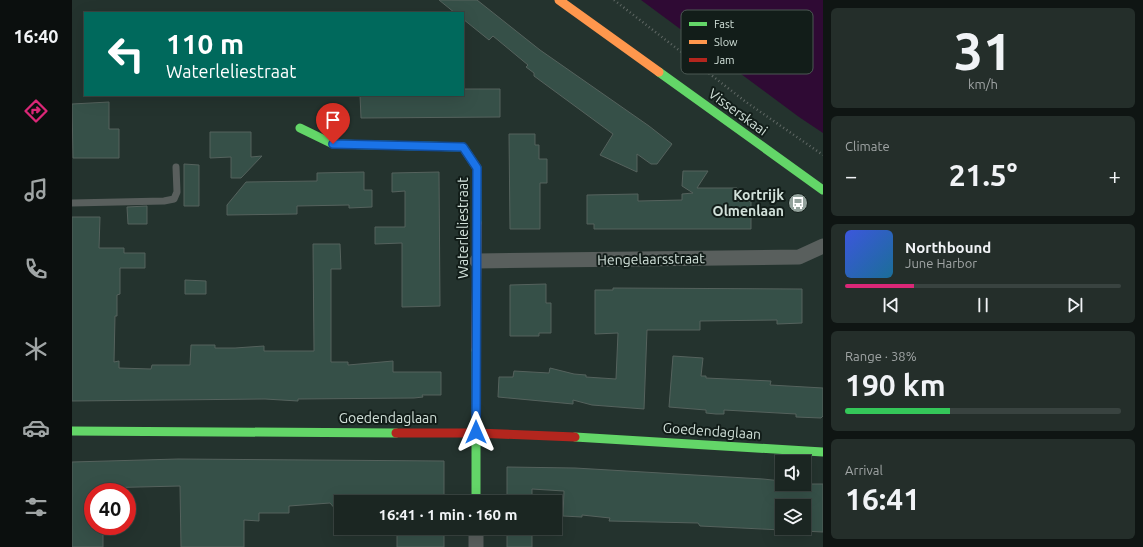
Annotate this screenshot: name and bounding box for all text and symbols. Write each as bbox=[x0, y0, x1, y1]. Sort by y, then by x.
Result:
legend bbox=[681, 10, 813, 74]
text: Fast bbox=[714, 18, 735, 30]
text: 31 bbox=[954, 22, 1012, 80]
text: 16:40 bbox=[13, 26, 59, 46]
icon: left bbox=[100, 28, 152, 80]
text: 110 m bbox=[166, 28, 244, 59]
text: Slow bbox=[714, 36, 738, 48]
text: Jam bbox=[714, 54, 735, 66]
text: Waterleliestraat bbox=[166, 61, 296, 81]
text: km/h bbox=[968, 77, 998, 91]
street label: Visserskaai bbox=[705, 85, 771, 139]
icon: directions bbox=[22, 97, 50, 125]
pin bbox=[316, 103, 350, 144]
icon: arrive bbox=[322, 109, 344, 131]
text: Climate bbox=[845, 139, 890, 153]
text: 21.5° bbox=[949, 158, 1017, 192]
text: − bbox=[845, 163, 857, 188]
text: + bbox=[1109, 163, 1121, 188]
icon: music bbox=[22, 176, 50, 204]
street label: Waterleliestraat bbox=[455, 177, 471, 279]
place label: Kortrijk Olmenlaan bbox=[713, 187, 784, 219]
bus stop icon: Kortrijk Olmenlaan bbox=[787, 192, 809, 214]
text: Northbound bbox=[905, 239, 991, 256]
street label: Hengelaarsstraat bbox=[597, 250, 705, 268]
icon: phone bbox=[22, 255, 50, 283]
text: June Harbor bbox=[905, 256, 977, 270]
icon: previous bbox=[880, 294, 902, 316]
icon: pause bbox=[972, 294, 994, 316]
icon: next bbox=[1064, 294, 1086, 316]
icon: climate bbox=[22, 335, 50, 363]
text: Range · 38% bbox=[845, 349, 917, 363]
text: 190 km bbox=[845, 368, 946, 402]
street label: Goedendaglaan bbox=[339, 410, 437, 426]
position arrow bbox=[455, 411, 497, 453]
icon: car bbox=[22, 414, 50, 442]
street label: Goedendaglaan bbox=[662, 420, 762, 442]
map controls bbox=[775, 455, 811, 535]
button: sound bbox=[775, 455, 811, 491]
text: Arrival bbox=[845, 463, 883, 477]
text: 16:41 bbox=[845, 482, 920, 516]
speed limit sign: 40 bbox=[84, 483, 136, 535]
icon: filters bbox=[22, 493, 50, 521]
button: layers bbox=[775, 499, 811, 535]
text: 16:41 · 1 min · 160 m bbox=[379, 506, 517, 523]

